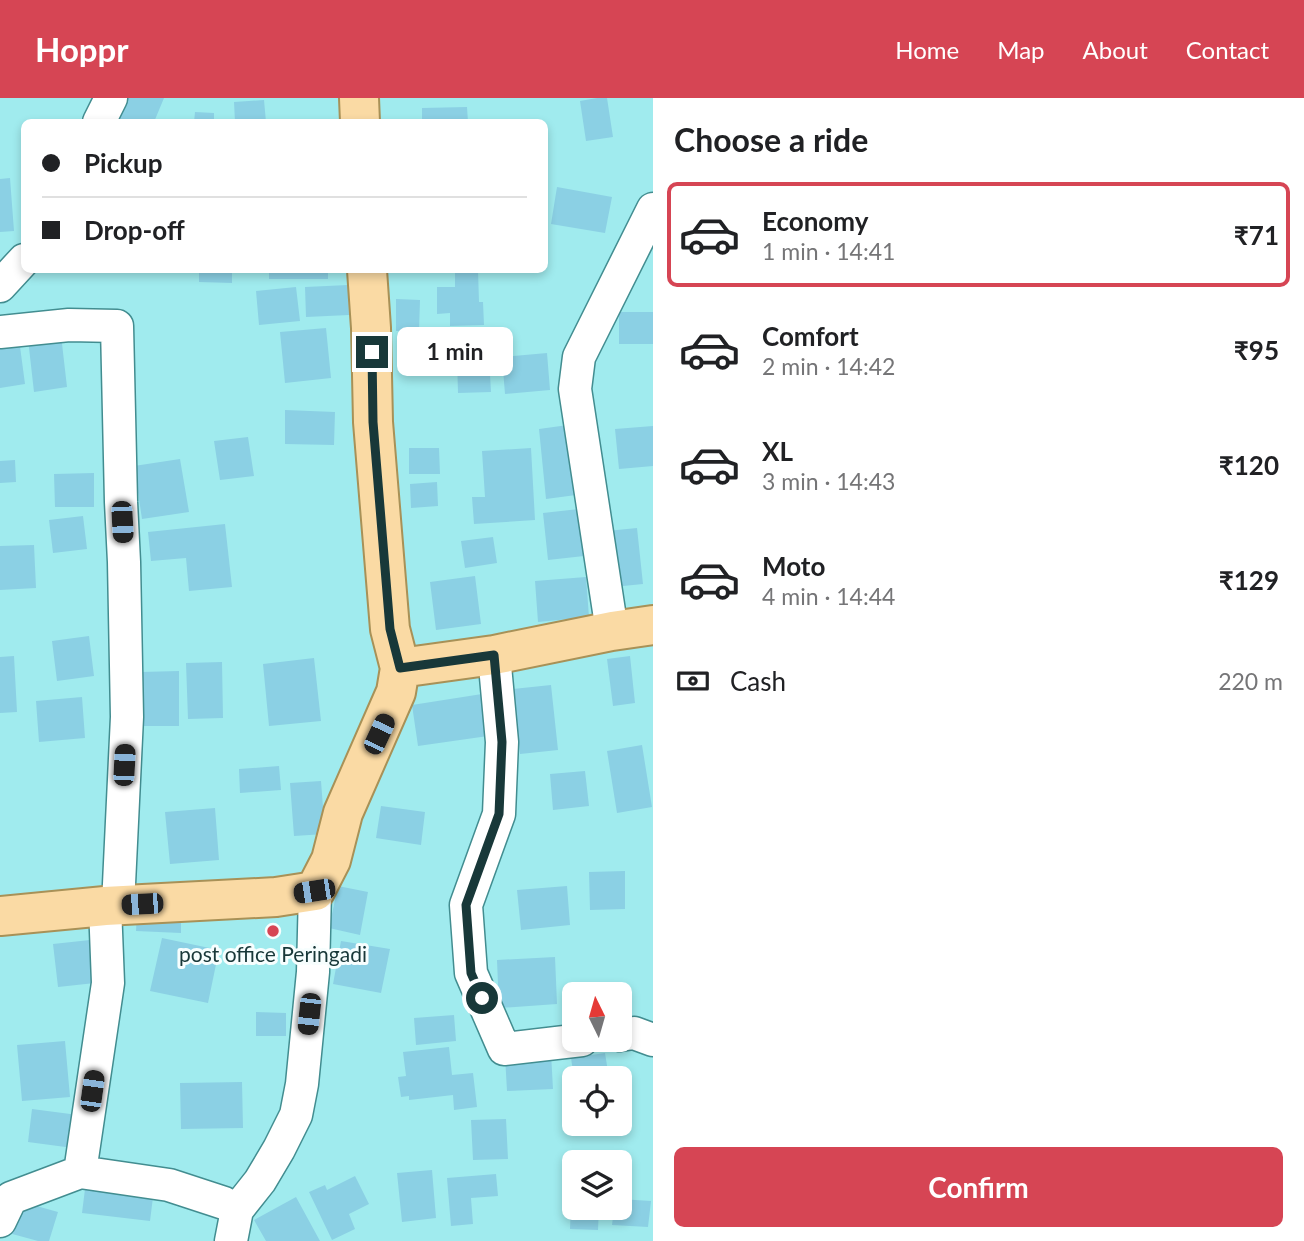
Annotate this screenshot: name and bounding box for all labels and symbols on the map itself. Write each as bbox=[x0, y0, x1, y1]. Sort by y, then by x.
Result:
callout: 1 min bbox=[396, 328, 512, 376]
route end bbox=[356, 336, 388, 368]
car bbox=[111, 500, 134, 544]
car bbox=[361, 711, 398, 757]
car bbox=[113, 743, 136, 787]
car bbox=[292, 877, 337, 905]
car bbox=[121, 892, 164, 916]
marker: post office Peringadi bbox=[265, 923, 281, 939]
place label: post office Peringadi bbox=[179, 941, 367, 966]
route start bbox=[466, 982, 498, 1014]
north arrow bbox=[562, 982, 632, 1052]
car bbox=[297, 992, 322, 1036]
car bbox=[79, 1069, 106, 1113]

